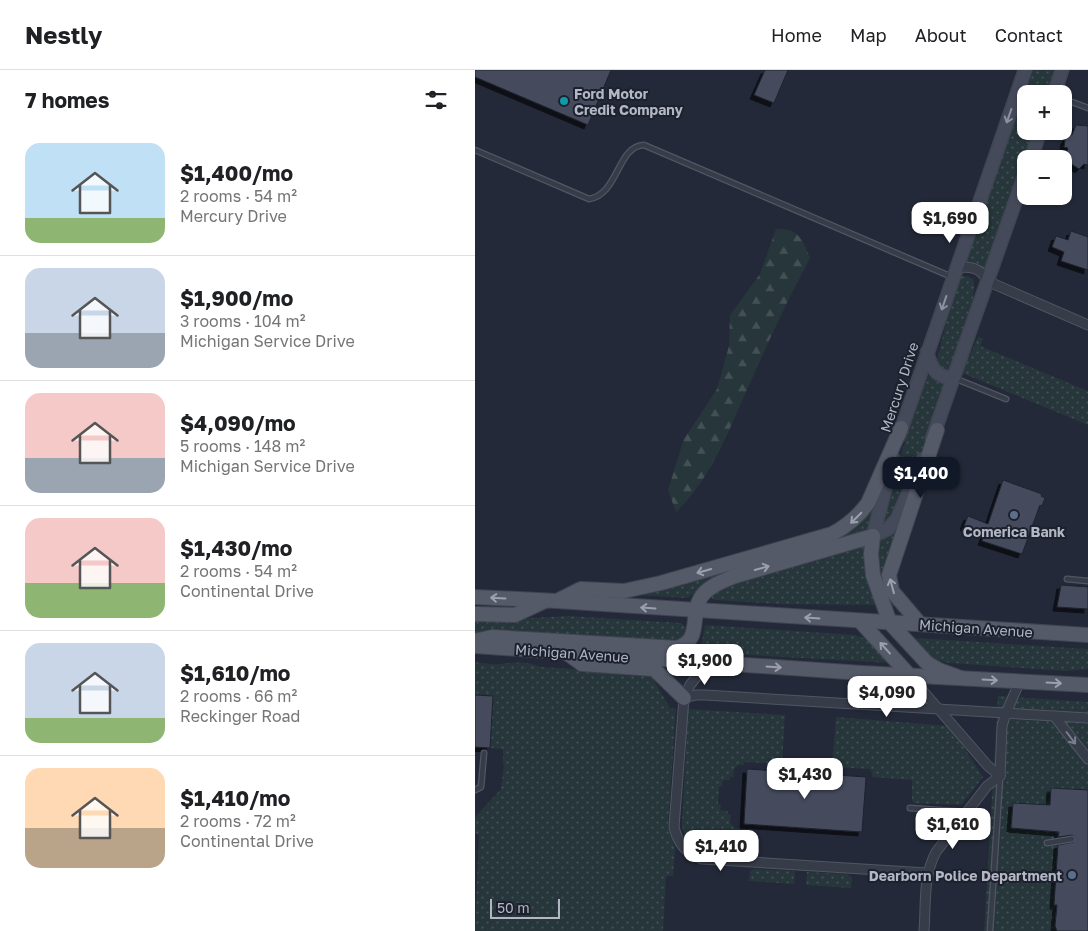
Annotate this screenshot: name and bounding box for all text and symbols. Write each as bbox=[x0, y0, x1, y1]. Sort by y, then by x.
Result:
text: Nestly bbox=[25, 20, 102, 49]
text: Home bbox=[771, 24, 822, 46]
text: Map bbox=[850, 24, 887, 46]
text: About bbox=[915, 24, 967, 46]
text: Contact bbox=[995, 24, 1063, 46]
place label: Ford Motor Credit Company bbox=[574, 85, 684, 118]
map controls bbox=[1017, 85, 1072, 205]
button: + bbox=[1017, 85, 1072, 140]
icon: filters bbox=[422, 86, 450, 114]
text: 7 homes bbox=[25, 87, 110, 113]
marker: Ford Motor Credit Company bbox=[558, 95, 570, 107]
one-way arrow bbox=[1004, 108, 1013, 123]
button: − bbox=[1017, 150, 1072, 205]
text: $1,400/mo bbox=[180, 160, 293, 186]
icon: home bbox=[65, 163, 125, 223]
text: 2 rooms · 54 m² bbox=[180, 186, 297, 206]
pin: $1,690 bbox=[909, 202, 991, 244]
text: Mercury Drive bbox=[180, 206, 287, 226]
text: $1,690 bbox=[923, 208, 977, 228]
text: $1,900/mo bbox=[180, 285, 293, 311]
icon: home bbox=[65, 288, 125, 348]
one-way arrow bbox=[939, 294, 948, 310]
text: 3 rooms · 104 m² bbox=[180, 311, 305, 331]
text: Michigan Service Drive bbox=[180, 331, 355, 351]
street label: Mercury Drive bbox=[876, 340, 922, 434]
text: $4,090/mo bbox=[180, 410, 296, 436]
icon: home bbox=[65, 413, 125, 473]
text: 5 rooms · 148 m² bbox=[180, 436, 305, 456]
text: Michigan Service Drive bbox=[180, 456, 355, 476]
pin: $1,400 bbox=[880, 456, 962, 499]
text: $1,400 bbox=[894, 463, 948, 483]
marker: Comerica Bank bbox=[1008, 509, 1020, 521]
one-way arrow bbox=[850, 512, 863, 524]
place label: Comerica Bank bbox=[963, 523, 1065, 540]
text: $1,430/mo bbox=[180, 535, 292, 561]
icon: home bbox=[65, 538, 125, 598]
text: 2 rooms · 54 m² bbox=[180, 561, 297, 581]
one-way arrow bbox=[754, 563, 770, 573]
one-way arrow bbox=[697, 566, 713, 576]
one-way arrow bbox=[886, 578, 896, 594]
text: Continental Drive bbox=[180, 581, 314, 601]
one-way arrow bbox=[491, 594, 507, 603]
one-way arrow bbox=[640, 603, 656, 612]
one-way arrow bbox=[804, 614, 820, 623]
street label: Michigan Avenue bbox=[919, 616, 1033, 640]
street label: Michigan Avenue bbox=[515, 641, 629, 665]
one-way arrow bbox=[879, 642, 891, 655]
pin: $1,900 bbox=[664, 644, 746, 686]
text: $1,900 bbox=[677, 650, 733, 670]
text: $1,610/mo bbox=[180, 660, 290, 686]
one-way arrow bbox=[766, 662, 782, 671]
icon: home bbox=[65, 663, 125, 723]
one-way arrow bbox=[982, 675, 998, 684]
pin: $4,090 bbox=[846, 676, 928, 718]
one-way arrow bbox=[1046, 679, 1062, 688]
text: $4,090 bbox=[859, 682, 915, 702]
text: 2 rooms · 66 m² bbox=[180, 686, 297, 706]
text: Reckinger Road bbox=[180, 706, 300, 726]
one-way arrow bbox=[1065, 731, 1076, 744]
pin: $1,430 bbox=[764, 758, 846, 800]
text: $1,430 bbox=[778, 764, 832, 784]
text: $1,410/mo bbox=[180, 785, 290, 811]
icon: home bbox=[65, 788, 125, 848]
pin: $1,610 bbox=[912, 808, 994, 850]
text: 2 rooms · 72 m² bbox=[180, 811, 296, 831]
text: $1,610 bbox=[927, 814, 979, 834]
pin: $1,410 bbox=[680, 830, 762, 872]
text: Continental Drive bbox=[180, 831, 314, 851]
text: $1,410 bbox=[695, 836, 747, 856]
place label: Dearborn Police Department bbox=[869, 867, 1062, 884]
marker: Dearborn Police Department bbox=[1066, 869, 1078, 881]
scale bar bbox=[490, 896, 560, 919]
text: 50 m bbox=[497, 899, 530, 916]

